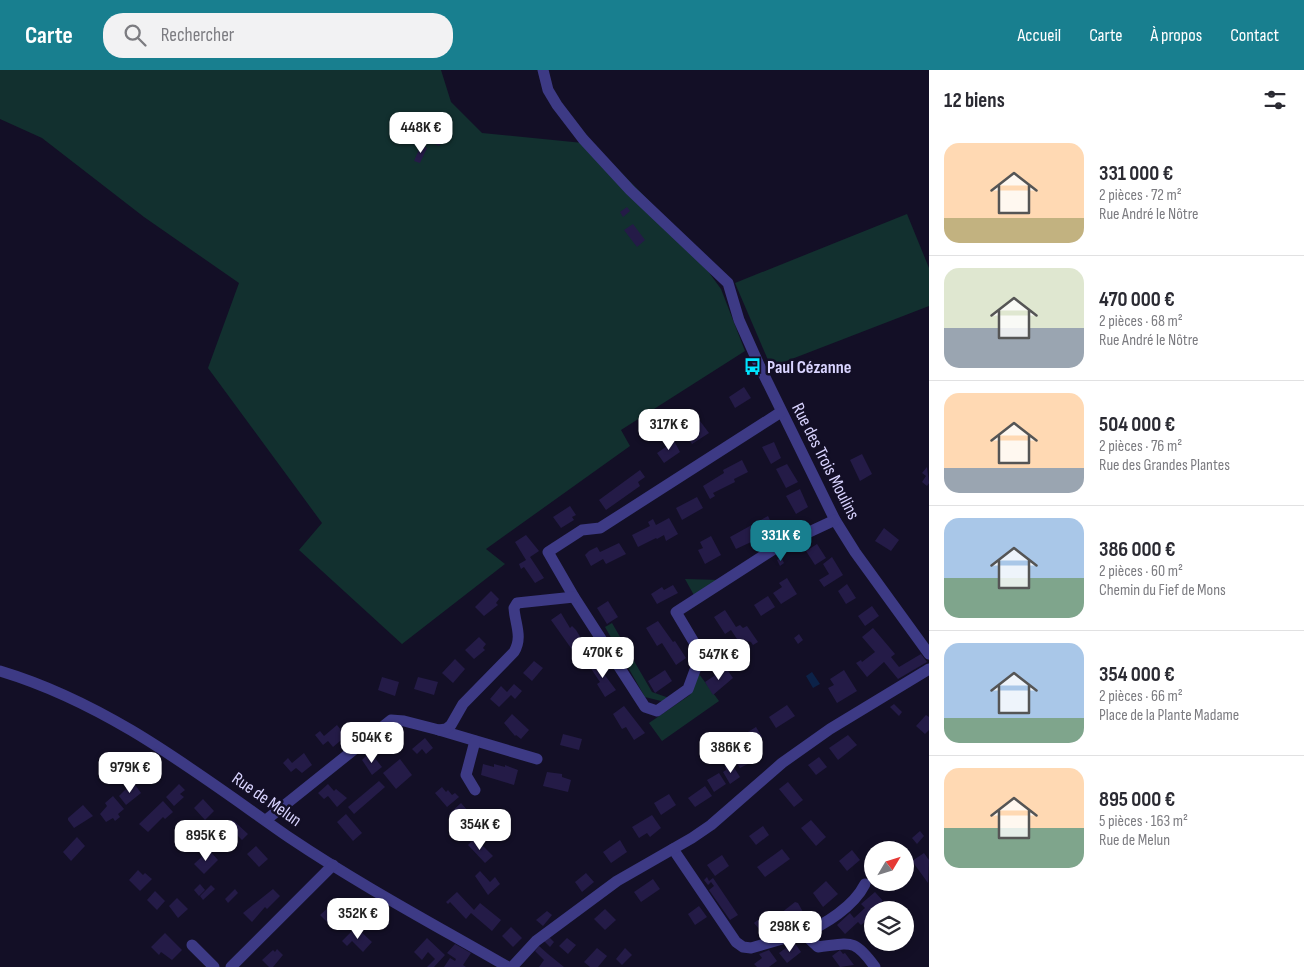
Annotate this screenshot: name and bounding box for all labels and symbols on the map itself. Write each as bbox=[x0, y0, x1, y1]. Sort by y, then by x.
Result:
pin: 448K € bbox=[380, 112, 462, 154]
bus stop icon: Paul Cézanne bbox=[743, 357, 763, 377]
place label: Paul Cézanne bbox=[767, 357, 851, 378]
street label: Rue des Trois Moulins bbox=[787, 399, 864, 523]
pin: 317K € bbox=[628, 408, 710, 451]
pin: 331K € bbox=[740, 520, 822, 562]
pin: 470K € bbox=[562, 636, 644, 679]
pin: 547K € bbox=[678, 638, 760, 681]
pin: 504K € bbox=[331, 722, 413, 764]
pin: 386K € bbox=[690, 732, 772, 774]
pin: 979K € bbox=[89, 752, 171, 794]
street label: Rue de Melun bbox=[228, 768, 306, 831]
pin: 354K € bbox=[439, 808, 521, 851]
pin: 895K € bbox=[165, 820, 247, 862]
north arrow bbox=[864, 841, 914, 891]
pin: 352K € bbox=[317, 898, 399, 940]
pin: 298K € bbox=[749, 910, 831, 953]

